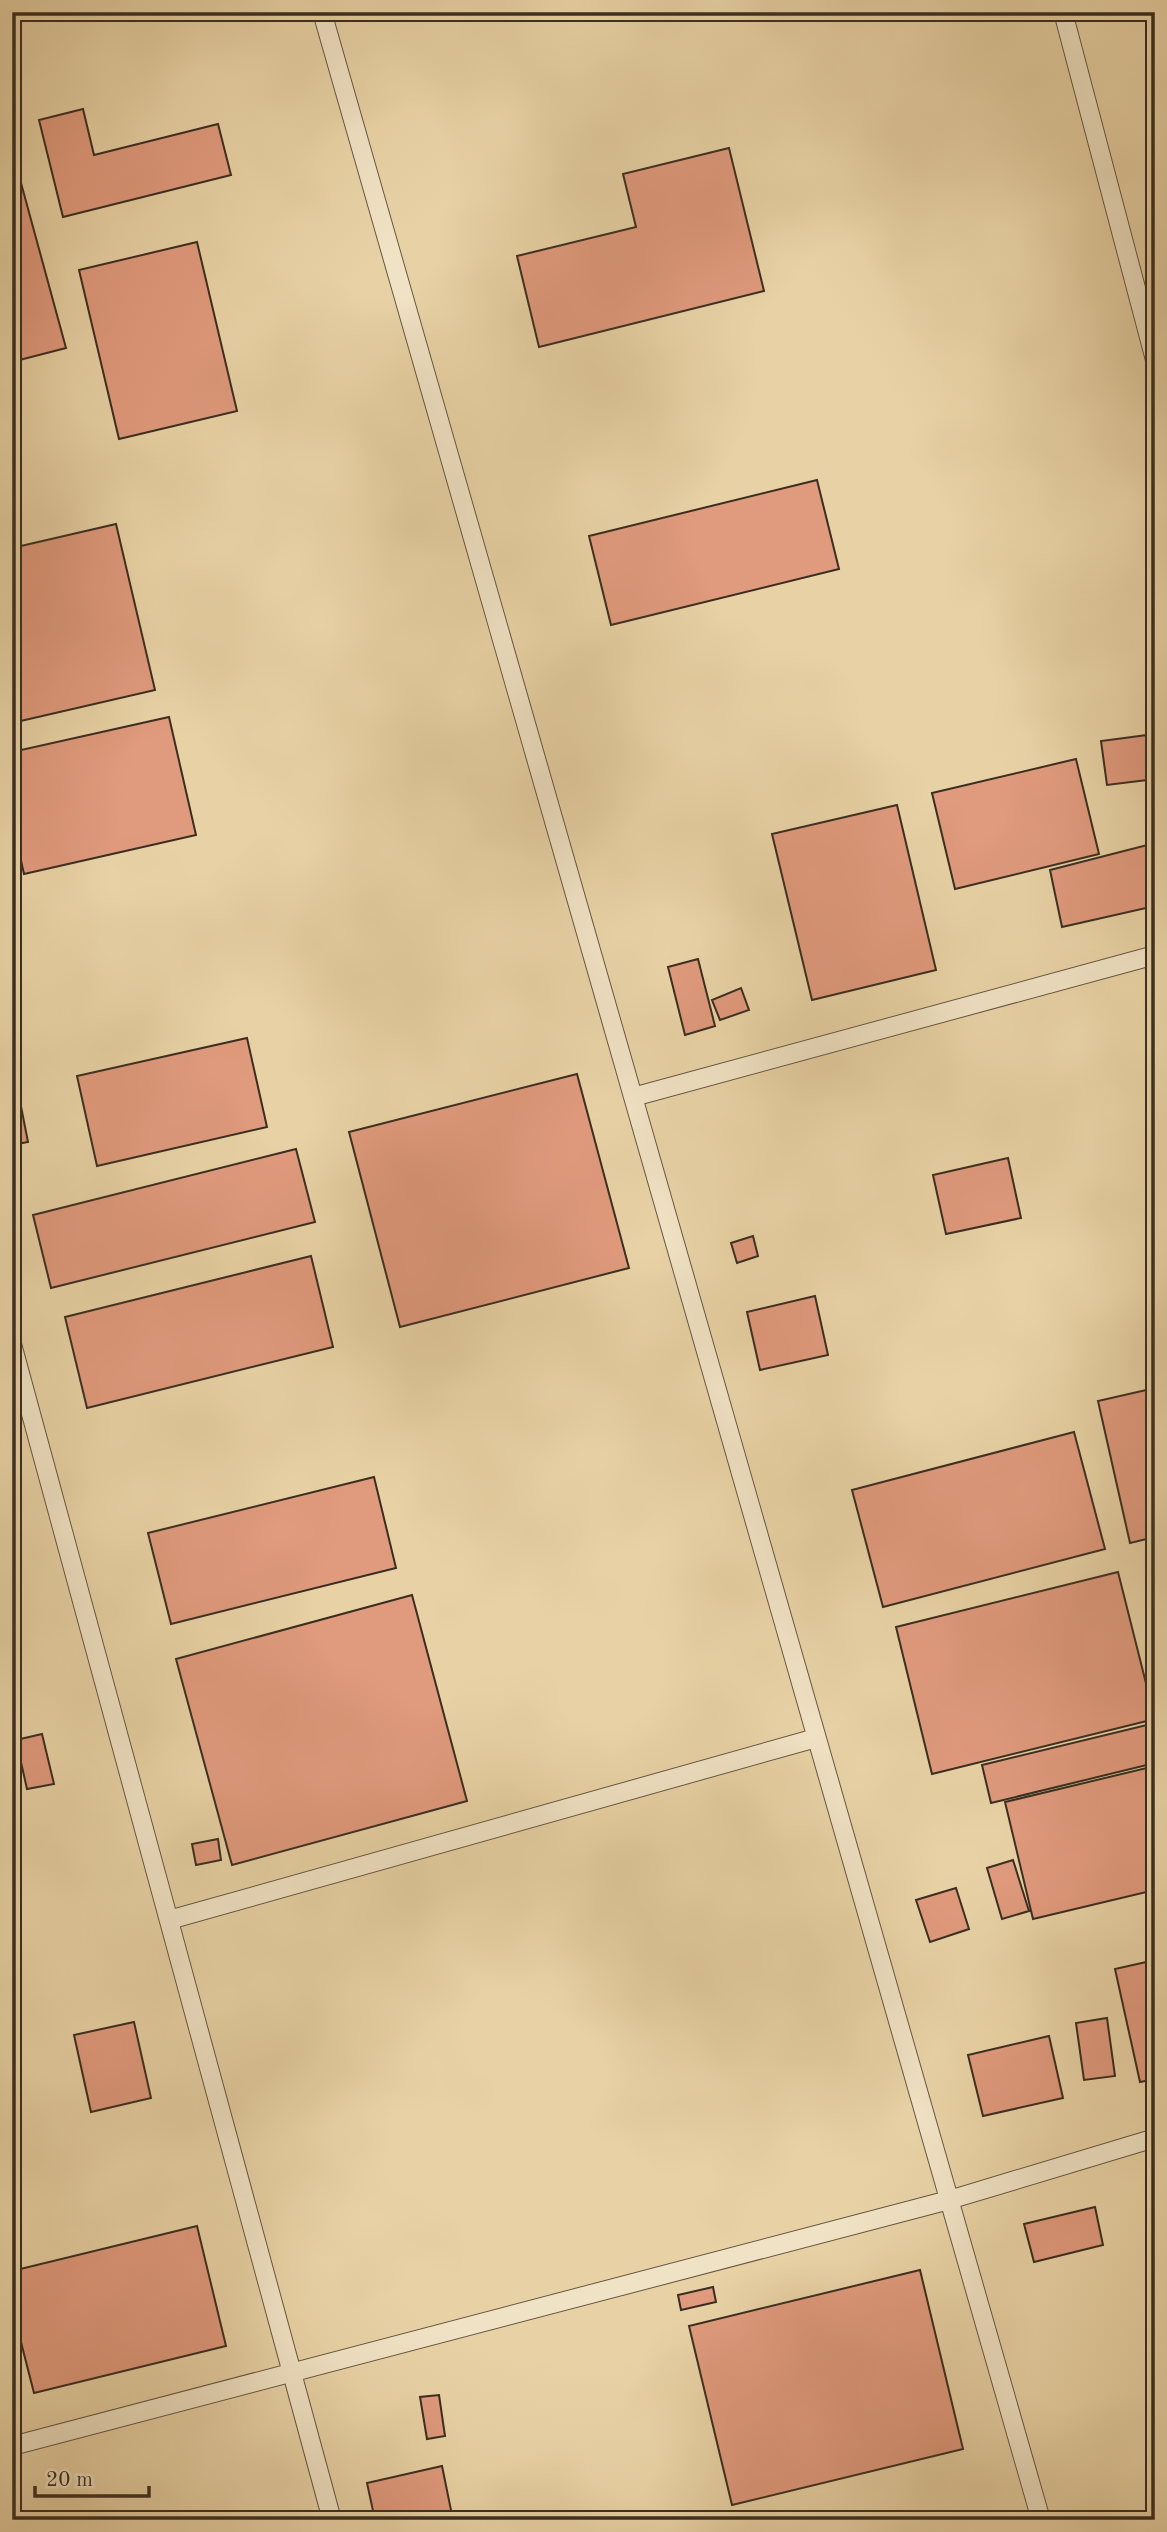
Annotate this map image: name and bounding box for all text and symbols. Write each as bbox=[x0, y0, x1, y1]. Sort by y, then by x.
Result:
scale bar bbox=[35, 2455, 149, 2499]
text: 20 m bbox=[46, 2470, 93, 2491]

